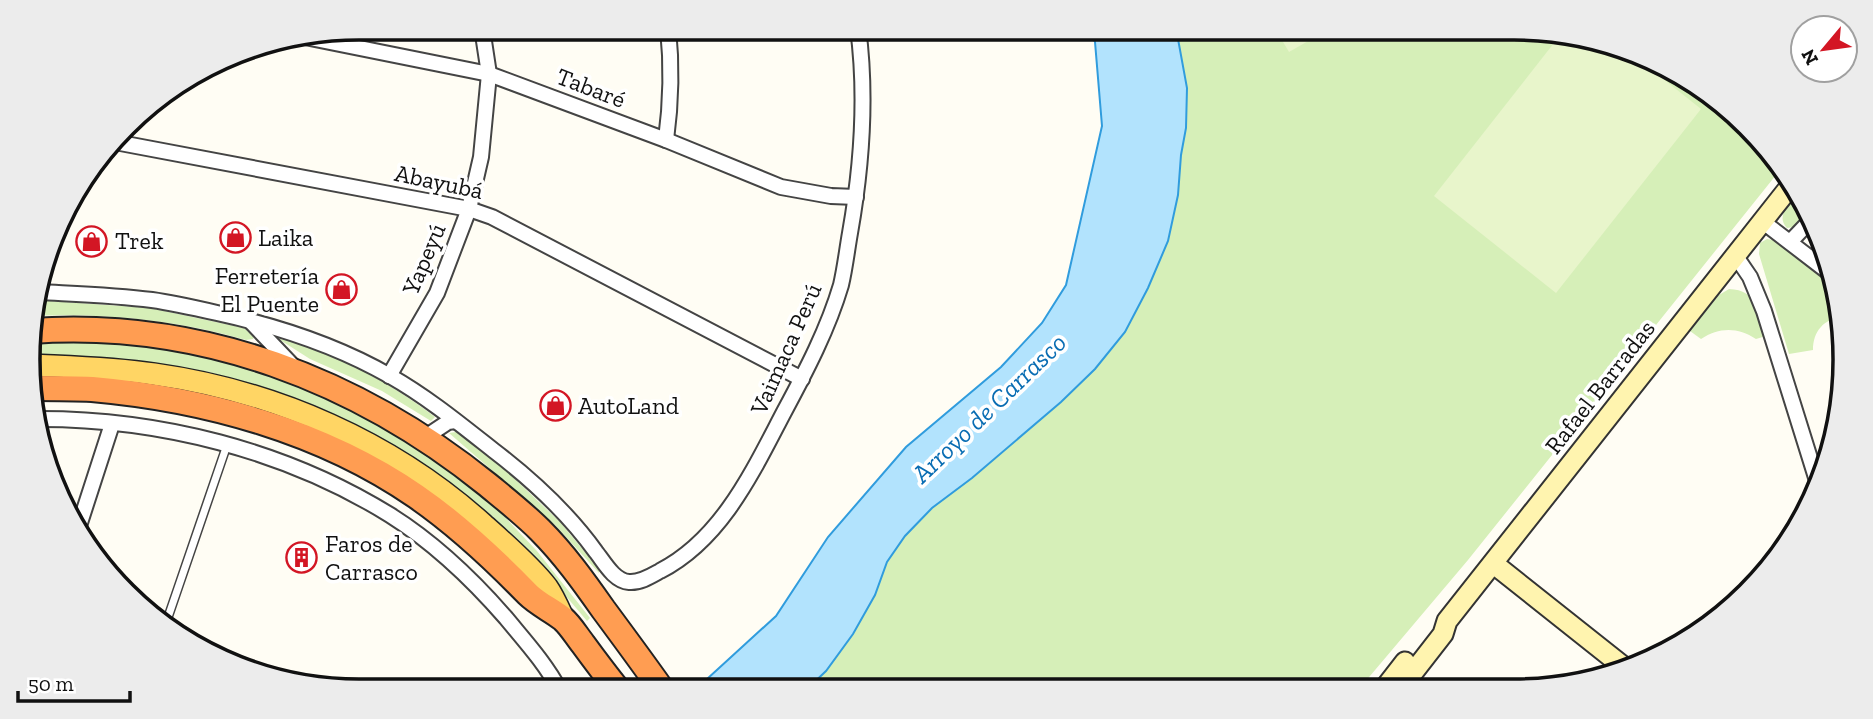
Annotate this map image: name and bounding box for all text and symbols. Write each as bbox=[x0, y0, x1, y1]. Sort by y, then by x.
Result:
north arrow bbox=[1789, 14, 1859, 84]
text: N bbox=[1796, 45, 1823, 69]
street label: Tabaré bbox=[553, 61, 630, 114]
street label: Abayubá bbox=[392, 158, 486, 205]
street label: Yapeyú bbox=[395, 218, 452, 300]
shop icon: Laika bbox=[218, 221, 252, 255]
place label: Laika bbox=[258, 223, 314, 252]
shop icon: Trek bbox=[75, 224, 109, 258]
place label: Trek bbox=[115, 226, 164, 255]
place label: Ferretería El Puente bbox=[215, 261, 319, 318]
shop icon: Ferretería El Puente bbox=[325, 273, 359, 307]
street label: Vaimaca Perú bbox=[743, 278, 828, 420]
street label: Rafael Barradas bbox=[1538, 314, 1661, 459]
water label: Arroyo de Carrasco bbox=[905, 326, 1073, 490]
shop icon: AutoLand bbox=[538, 389, 572, 423]
place label: AutoLand bbox=[578, 391, 679, 420]
place label: Faros de Carrasco bbox=[325, 529, 418, 586]
building icon: Faros de Carrasco bbox=[285, 541, 319, 575]
scale bar bbox=[18, 660, 130, 704]
text: 50 m bbox=[28, 671, 74, 696]

